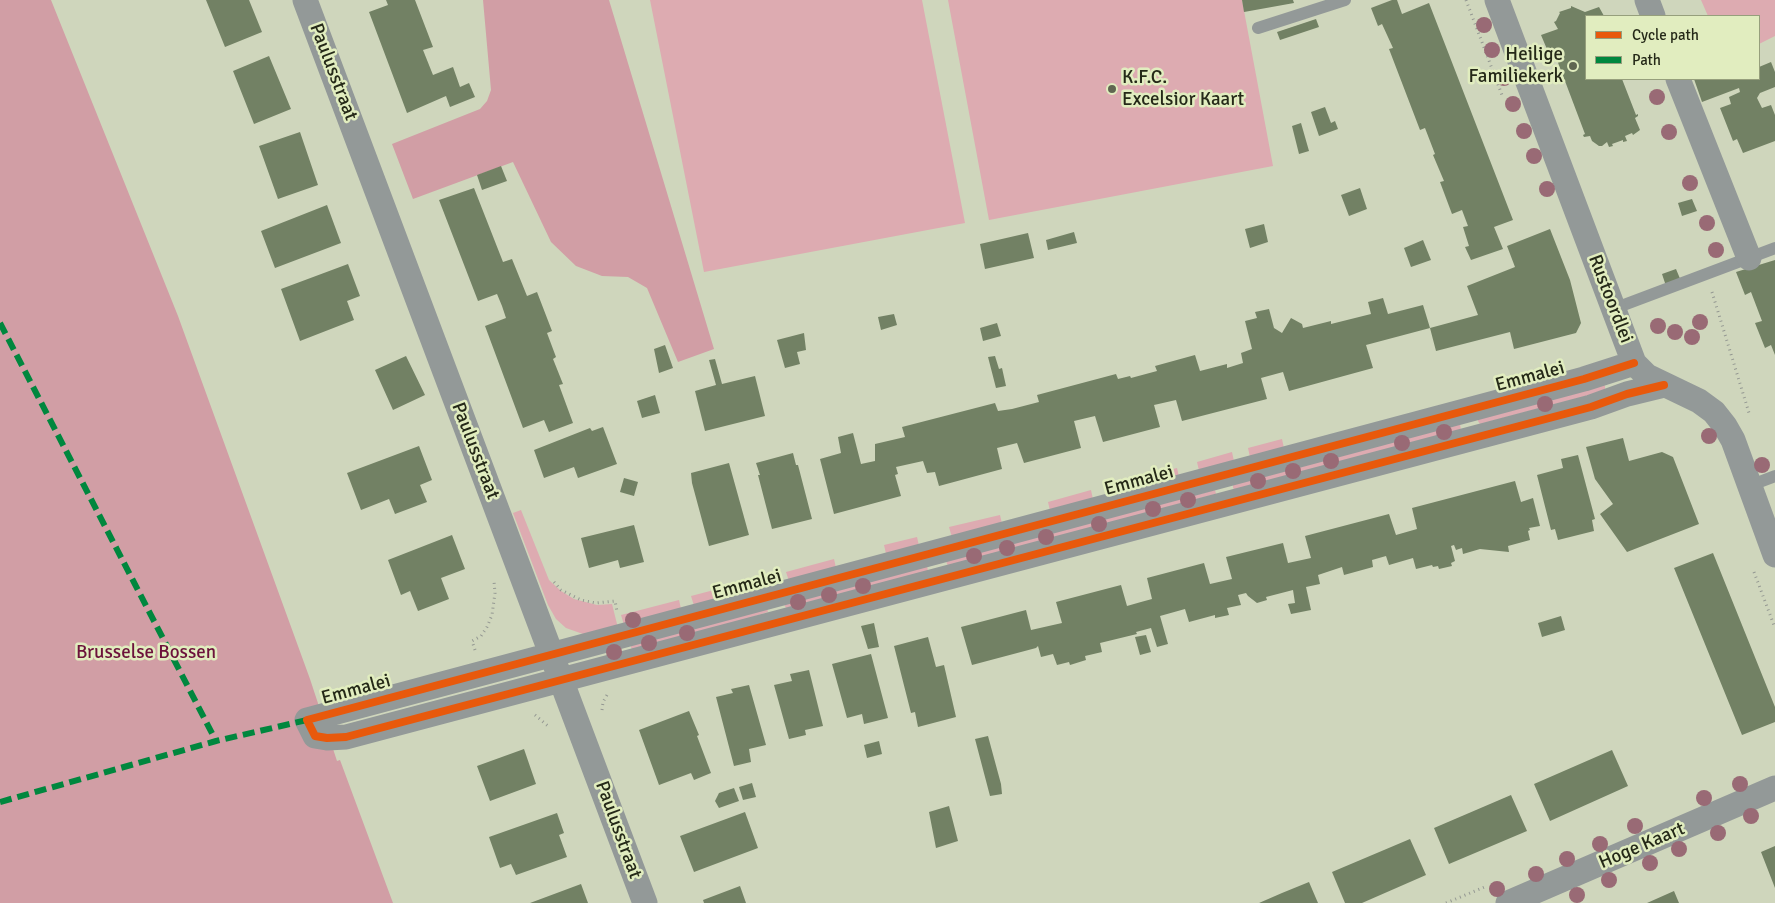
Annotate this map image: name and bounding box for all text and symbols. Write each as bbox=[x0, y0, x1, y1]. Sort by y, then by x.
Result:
legend bbox=[1585, 15, 1760, 80]
street label: Paulusstraat bbox=[304, 20, 362, 124]
text: Cycle path bbox=[1632, 26, 1699, 44]
place label: Heilige Familiekerk bbox=[1468, 44, 1563, 88]
text: Path bbox=[1632, 51, 1661, 69]
marker: Heilige Familiekerk bbox=[1567, 60, 1579, 72]
place label: K.F.C. Excelsior Kaart bbox=[1122, 67, 1244, 111]
marker: K.F.C. Excelsior Kaart bbox=[1106, 83, 1118, 95]
street label: Rustoordlei bbox=[1583, 252, 1637, 346]
street label: Emmalei bbox=[1493, 357, 1567, 397]
street label: Paulusstraat bbox=[446, 399, 504, 503]
street label: Emmalei bbox=[1102, 461, 1176, 501]
street label: Emmalei bbox=[710, 565, 784, 605]
park label: Brusselse Bossen bbox=[76, 642, 216, 664]
street label: Emmalei bbox=[319, 670, 393, 710]
street label: Paulusstraat bbox=[590, 778, 646, 882]
street label: Hoge Kaart bbox=[1596, 818, 1688, 874]

